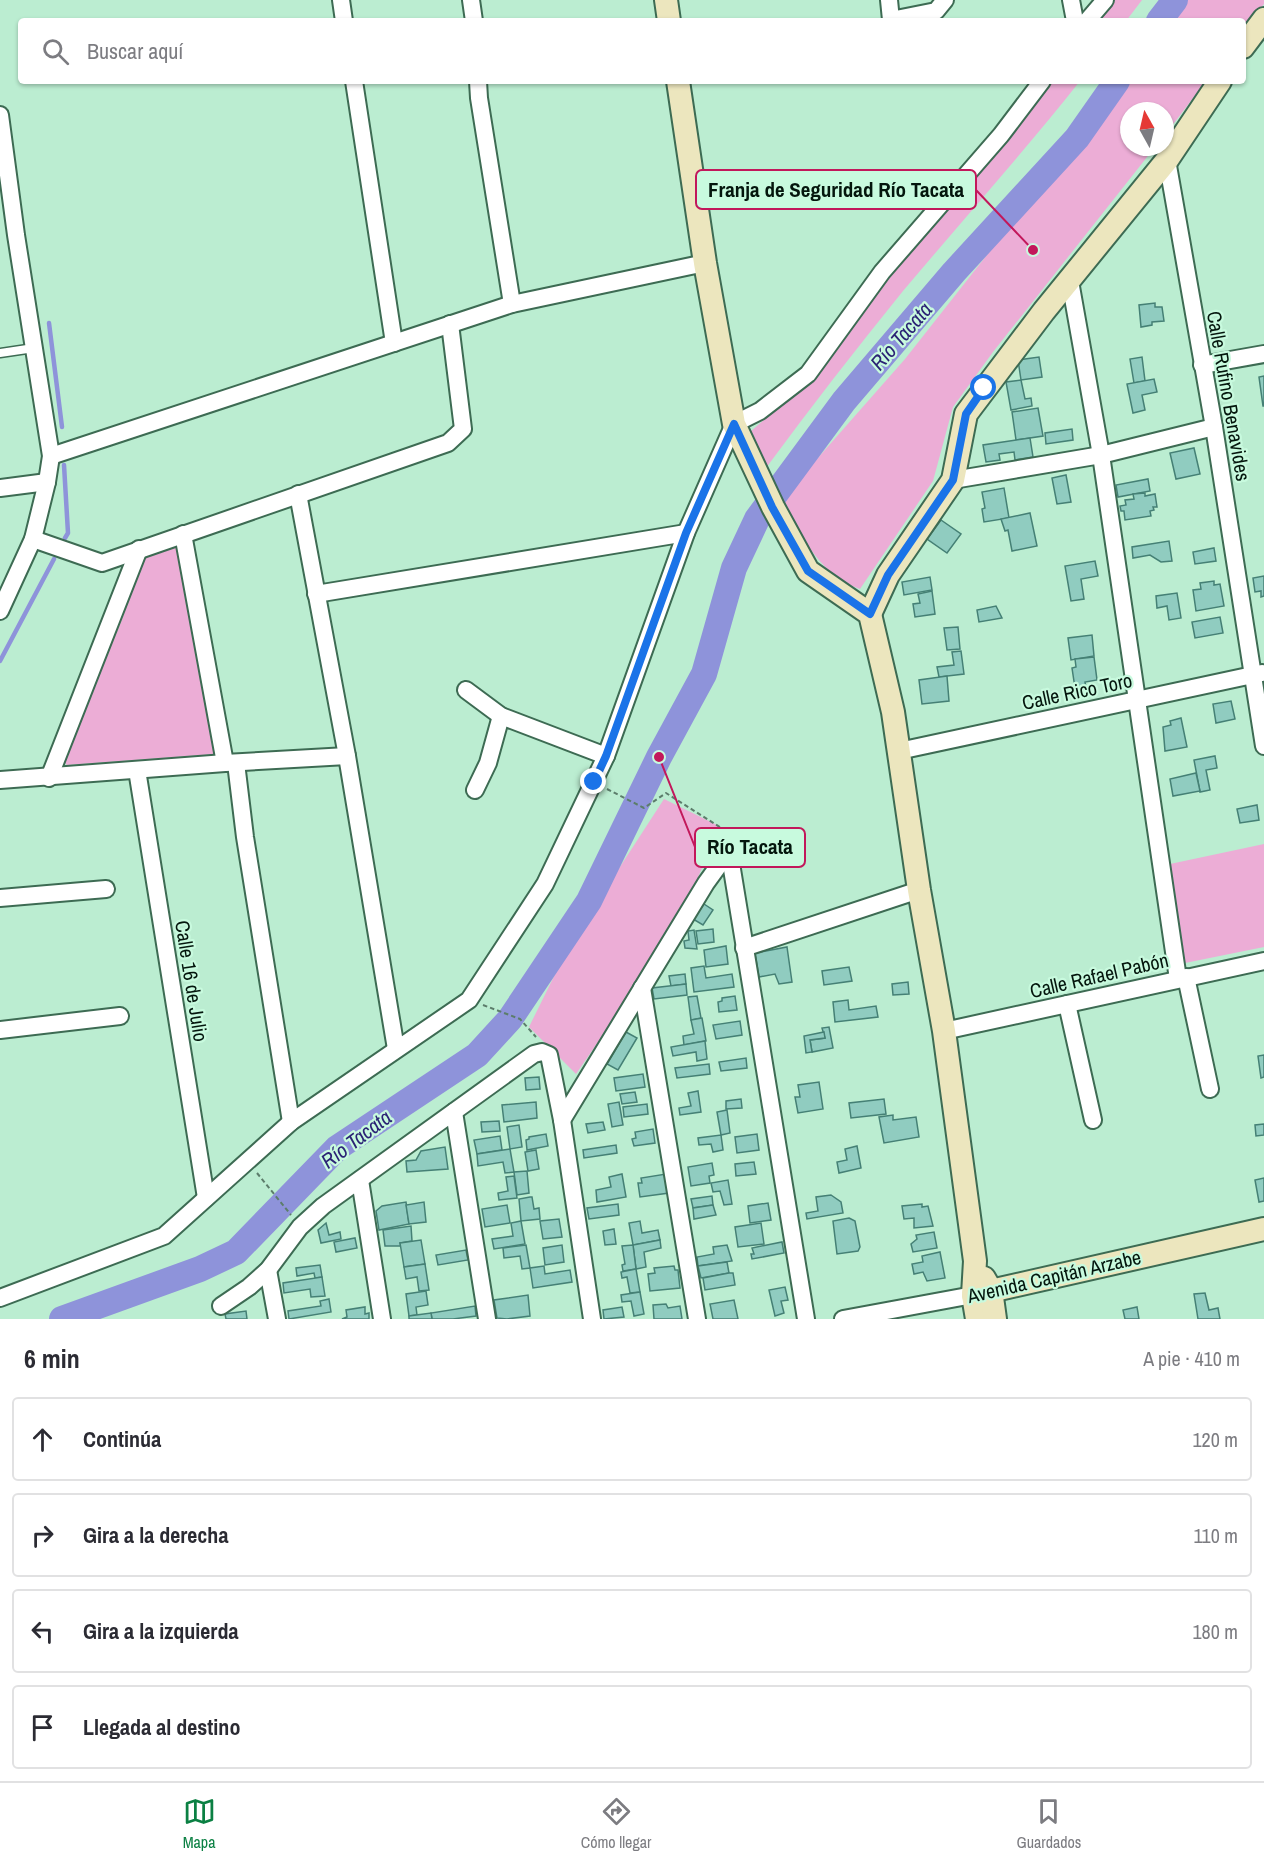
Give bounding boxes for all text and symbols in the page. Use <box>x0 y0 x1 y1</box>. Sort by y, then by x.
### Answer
search box <box>18 18 1246 84</box>
icon: search <box>39 35 72 68</box>
text: Buscar aquí <box>87 36 183 66</box>
north arrow <box>1120 102 1174 156</box>
callout: Franja de Seguridad Río Tacata <box>696 170 976 209</box>
text: Franja de Seguridad Río Tacata <box>708 175 965 204</box>
water label: Río Tacata <box>863 296 939 376</box>
street label: Calle Rufino Benavides <box>1201 309 1257 483</box>
route start <box>970 374 996 400</box>
street label: Calle Rico Toro <box>1020 666 1134 716</box>
route end <box>580 768 606 794</box>
callout: Río Tacata <box>695 828 805 867</box>
text: Río Tacata <box>707 832 793 861</box>
street label: Calle 16 de Julio <box>169 919 215 1043</box>
street label: Calle Rafael Pabón <box>1027 946 1171 1004</box>
water label: Río Tacata <box>315 1103 397 1175</box>
street label: Avenida Capitán Arzabe <box>963 1243 1144 1309</box>
text: 6 min <box>24 1341 80 1376</box>
text: A pie · 410 m <box>1143 1345 1240 1372</box>
icon: ahead <box>26 1423 59 1456</box>
text: Continúa <box>83 1424 161 1454</box>
text: 120 m <box>1192 1426 1238 1453</box>
icon: right <box>26 1519 59 1552</box>
text: Gira a la derecha <box>83 1520 228 1550</box>
text: 110 m <box>1194 1522 1238 1549</box>
icon: left <box>26 1615 59 1648</box>
text: Gira a la izquierda <box>83 1616 238 1646</box>
text: 180 m <box>1192 1618 1238 1645</box>
icon: arrive <box>26 1711 59 1744</box>
text: Llegada al destino <box>83 1712 240 1742</box>
tab: Mapa <box>183 1795 216 1853</box>
tab: Cómo llegar <box>581 1795 651 1853</box>
tab: Guardados <box>1017 1795 1081 1853</box>

